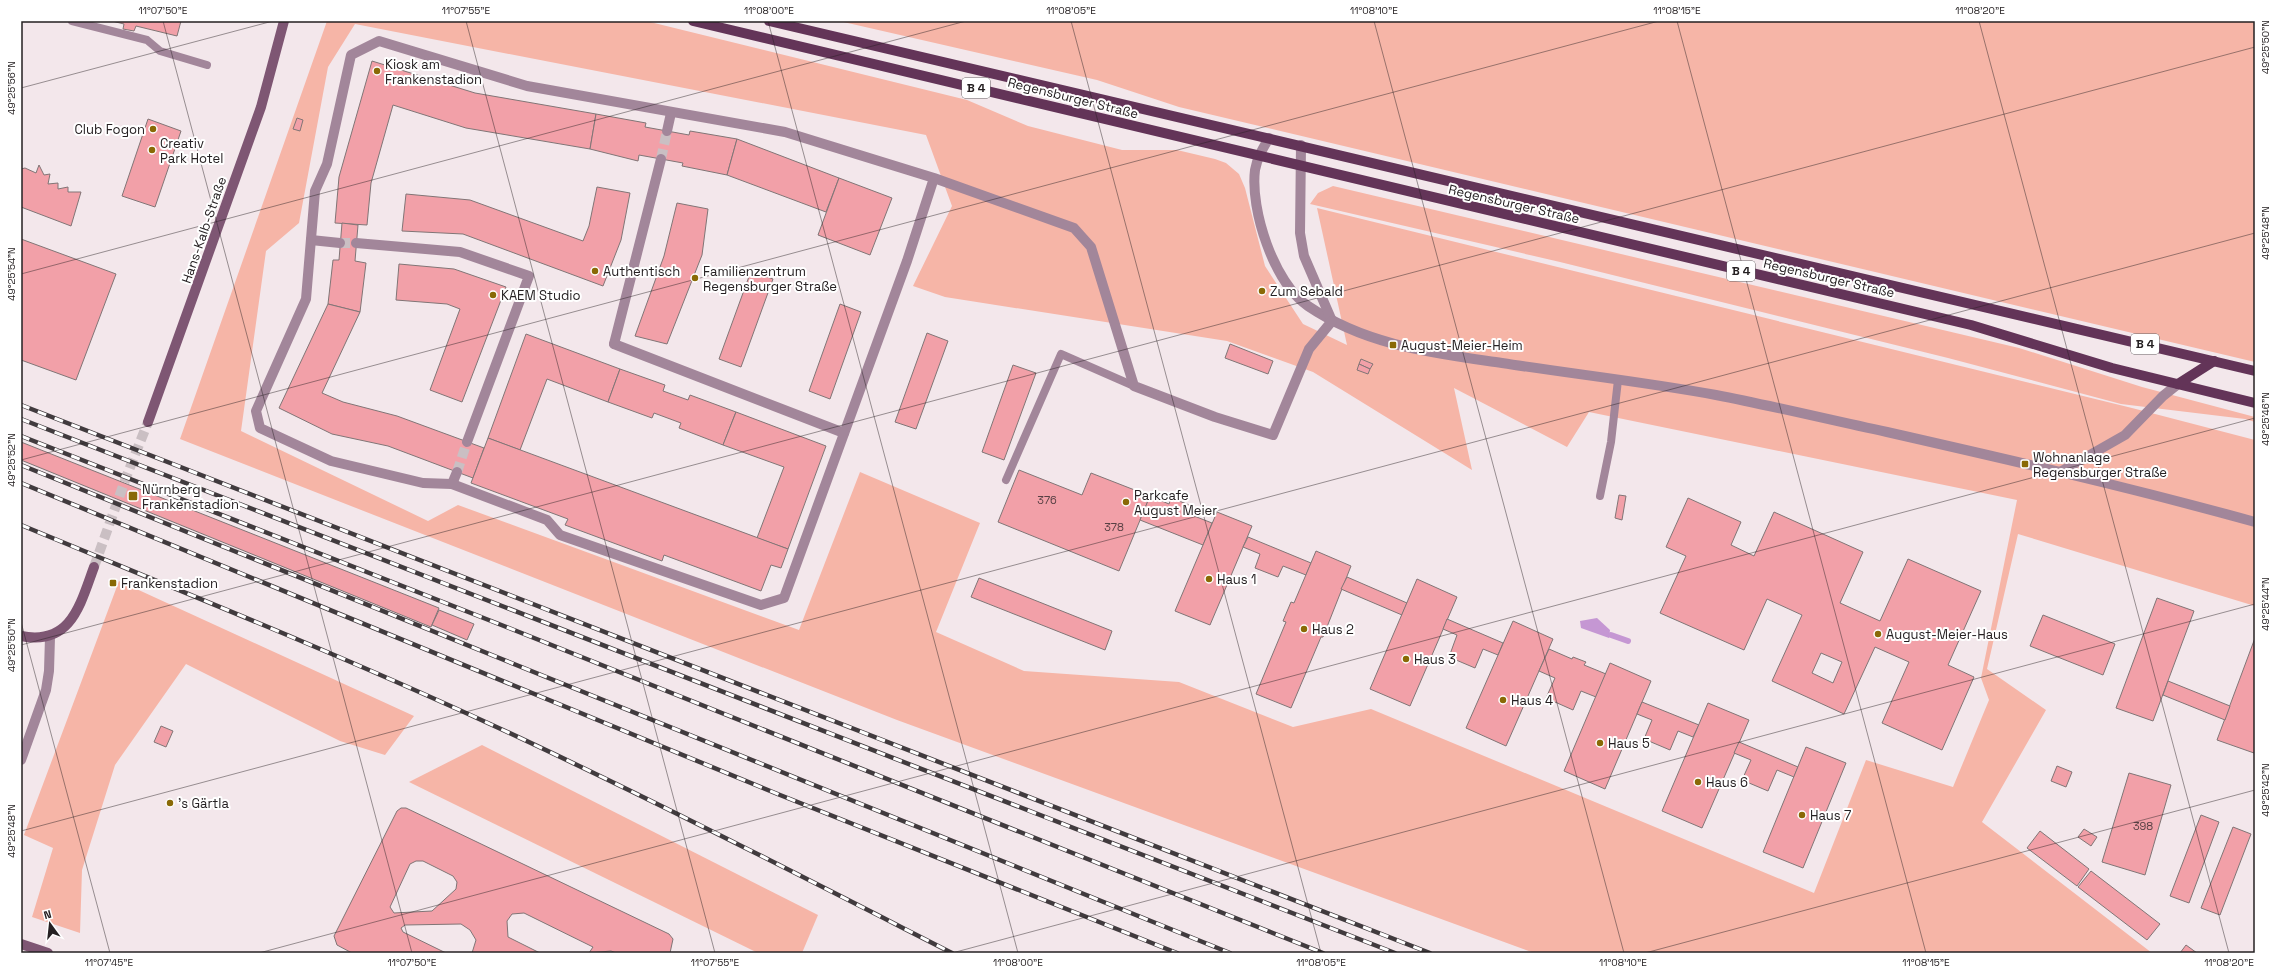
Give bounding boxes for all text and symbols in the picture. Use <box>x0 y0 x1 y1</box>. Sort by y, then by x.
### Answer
text: 11°07'50"E <box>139 4 188 17</box>
text: 11°07'55"E <box>442 4 491 17</box>
text: 11°08'00"E <box>744 4 794 17</box>
text: 11°08'05"E <box>1046 4 1096 17</box>
text: 11°08'10"E <box>1350 4 1398 17</box>
text: 11°08'15"E <box>1653 4 1701 17</box>
text: 11°08'20"E <box>1955 4 2005 17</box>
text: 49°25'50"N <box>2259 20 2272 74</box>
place label: Kiosk am Frankenstadion <box>385 56 482 88</box>
text: 49°25'56"N <box>5 61 18 115</box>
marker: Kiosk am Frankenstadion <box>372 66 382 76</box>
street label: Regensburger Straße <box>1006 74 1140 122</box>
road number: B 4 <box>962 78 990 98</box>
place label: Club Fogon <box>74 121 145 138</box>
marker: Club Fogon <box>148 124 158 134</box>
place label: Creativ Park Hotel <box>160 135 223 167</box>
marker: Creativ Park Hotel <box>147 145 157 155</box>
street label: Hans-Kalb-Straße <box>178 174 230 286</box>
street label: Regensburger Straße <box>1447 181 1581 227</box>
text: 49°25'48"N <box>2259 206 2272 260</box>
text: 49°25'54"N <box>5 247 18 301</box>
street label: Regensburger Straße <box>1762 255 1896 301</box>
road number: B 4 <box>1727 261 1755 281</box>
place label: Authentisch <box>603 263 680 280</box>
place label: Familienzentrum Regensburger Straße <box>703 263 837 295</box>
marker: Authentisch <box>590 266 600 276</box>
marker: Familienzentrum Regensburger Straße <box>690 273 700 283</box>
place label: Zum Sebald <box>1270 283 1343 300</box>
marker: Zum Sebald <box>1257 286 1267 296</box>
place label: KAEM Studio <box>501 287 581 304</box>
marker: KAEM Studio <box>488 290 498 300</box>
road number: B 4 <box>2131 334 2159 354</box>
place label: August-Meier-Heim <box>1401 337 1523 354</box>
marker: August-Meier-Heim <box>1388 340 1398 350</box>
text: 49°25'46"N <box>2259 392 2272 446</box>
text: 49°25'52"N <box>5 433 18 487</box>
place label: Wohnanlage Regensburger Straße <box>2033 449 2167 481</box>
marker: Wohnanlage Regensburger Straße <box>2020 459 2030 469</box>
place label: Nürnberg Frankenstadion <box>142 481 239 513</box>
place label: Parkcafe August Meier <box>1134 487 1217 519</box>
marker: Nürnberg Frankenstadion <box>127 490 139 502</box>
house number: 376 <box>1037 493 1057 507</box>
marker: Parkcafe August Meier <box>1121 497 1131 507</box>
house number: 378 <box>1104 520 1124 534</box>
place label: Haus 1 <box>1217 571 1256 588</box>
marker: Haus 1 <box>1204 574 1214 584</box>
place label: Frankenstadion <box>121 575 218 592</box>
text: 49°25'44"N <box>2259 577 2272 631</box>
marker: Frankenstadion <box>108 578 118 588</box>
text: 49°25'50"N <box>5 618 18 672</box>
place label: Haus 2 <box>1312 621 1354 638</box>
marker: Haus 2 <box>1299 624 1309 634</box>
place label: August-Meier-Haus <box>1886 626 2008 643</box>
marker: August-Meier-Haus <box>1873 629 1883 639</box>
place label: Haus 3 <box>1414 651 1456 668</box>
marker: Haus 3 <box>1401 654 1411 664</box>
place label: Haus 4 <box>1511 692 1553 709</box>
marker: Haus 4 <box>1498 695 1508 705</box>
place label: Haus 5 <box>1608 735 1650 752</box>
marker: Haus 5 <box>1595 738 1605 748</box>
text: 49°25'42"N <box>2259 763 2272 817</box>
place label: Haus 6 <box>1706 774 1748 791</box>
marker: Haus 6 <box>1693 777 1703 787</box>
place label: 's Gärtla <box>178 795 230 812</box>
marker: 's Gärtla <box>165 798 175 808</box>
text: 49°25'48"N <box>5 804 18 858</box>
place label: Haus 7 <box>1810 807 1851 824</box>
marker: Haus 7 <box>1797 810 1807 820</box>
house number: 398 <box>2133 819 2153 833</box>
north arrow <box>30 904 70 944</box>
text: N <box>42 907 53 922</box>
text: 11°07'45"E <box>85 956 133 969</box>
text: 11°07'50"E <box>388 956 437 969</box>
text: 11°07'55"E <box>691 956 740 969</box>
text: 11°08'00"E <box>993 956 1043 969</box>
text: 11°08'05"E <box>1296 956 1346 969</box>
text: 11°08'10"E <box>1599 956 1647 969</box>
text: 11°08'15"E <box>1902 956 1950 969</box>
text: 11°08'20"E <box>2204 956 2254 969</box>

